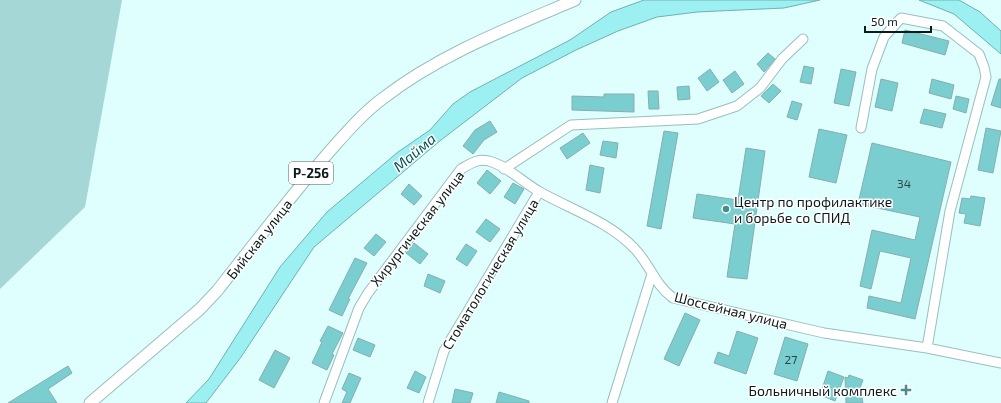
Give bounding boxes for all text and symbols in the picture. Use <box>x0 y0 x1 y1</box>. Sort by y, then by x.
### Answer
scale bar <box>865 8 931 34</box>
text: 50 m <box>871 14 898 28</box>
water label: Майма <box>389 129 439 175</box>
road number: Р-256 <box>289 162 333 184</box>
street label: Хирургическая улица <box>367 167 467 289</box>
house number: 34 <box>897 176 911 190</box>
place label: Центр по профилактике и борьбе со СПИД <box>734 193 892 226</box>
street label: Стоматологическая улица <box>438 195 542 353</box>
street label: Бийская улица <box>223 196 295 282</box>
marker: Центр по профилактике и борьбе со СПИД <box>721 204 731 214</box>
street label: Шоссейная улица <box>673 288 789 332</box>
house number: 27 <box>785 352 797 366</box>
place label: Больничный комплекс <box>749 382 897 399</box>
marker: Больничный комплекс <box>900 384 912 396</box>

